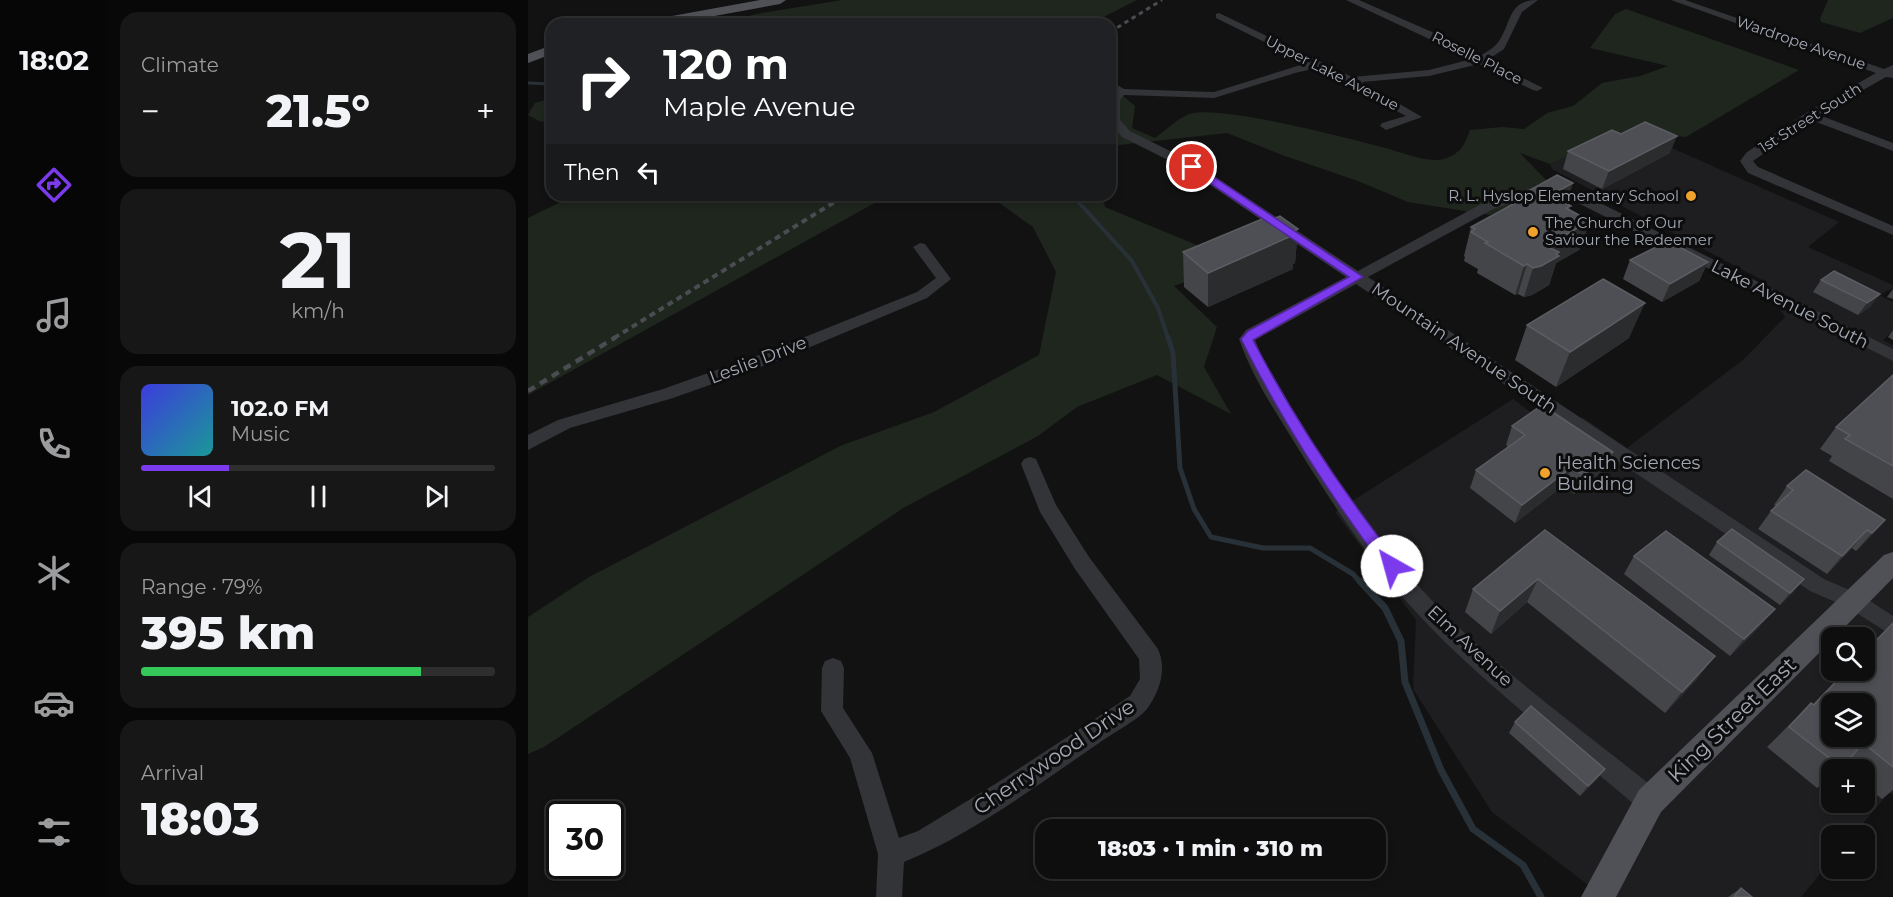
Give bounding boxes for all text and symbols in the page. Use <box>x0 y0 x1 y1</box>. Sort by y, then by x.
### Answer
street label: Wardrope Avenue <box>1734 11 1868 74</box>
street label: Roselle Place <box>1429 27 1526 88</box>
street label: Upper Lake Avenue <box>1262 31 1402 114</box>
text: 120 m <box>663 38 789 90</box>
icon: right <box>564 42 642 120</box>
text: 18:02 <box>19 44 89 77</box>
text: Climate <box>141 53 219 77</box>
street label: 1st Street South <box>1755 79 1864 157</box>
text: 21.5° <box>266 83 370 138</box>
text: Maple Avenue <box>663 90 856 123</box>
text: − <box>141 91 160 131</box>
text: + <box>476 91 495 131</box>
pin <box>1166 141 1217 192</box>
icon: arrive <box>1175 150 1208 183</box>
icon: left <box>632 156 665 189</box>
text: Then <box>564 159 620 186</box>
icon: directions <box>33 164 75 206</box>
place label: R. L. Hyslop Elementary School <box>1448 186 1679 205</box>
marker: R. L. Hyslop Elementary School <box>1684 189 1698 203</box>
text: 21 <box>280 212 356 308</box>
place label: The Church of Our Saviour the Redeemer <box>1545 213 1713 249</box>
marker: The Church of Our Saviour the Redeemer <box>1526 225 1540 239</box>
street label: Lake Avenue South <box>1708 255 1872 353</box>
street label: Mountain Avenue South <box>1367 278 1561 418</box>
icon: music <box>33 294 75 336</box>
text: km/h <box>291 299 345 323</box>
street label: Leslie Drive <box>706 331 810 389</box>
text: 102.0 FM <box>231 395 329 422</box>
text: Music <box>231 422 290 446</box>
icon: phone <box>33 423 75 465</box>
place label: Health Sciences Building <box>1557 452 1701 495</box>
marker: Health Sciences Building <box>1538 466 1552 480</box>
icon: previous <box>184 480 217 513</box>
icon: pause <box>302 480 335 513</box>
icon: next <box>420 480 453 513</box>
position arrow <box>1360 534 1424 598</box>
icon: climate <box>33 552 75 594</box>
text: Range · 79% <box>141 575 263 599</box>
street label: Elm Avenue <box>1423 601 1517 691</box>
text: 395 km <box>141 605 315 660</box>
map controls <box>1821 627 1875 879</box>
button: search <box>1821 627 1875 681</box>
street label: King Street East <box>1662 652 1801 787</box>
icon: car <box>33 682 75 724</box>
street label: Cherrywood Drive <box>968 693 1139 820</box>
button: layers <box>1821 693 1875 747</box>
button: + <box>1821 759 1875 813</box>
text: Arrival <box>141 761 204 785</box>
text: 18:03 <box>141 791 260 846</box>
speed limit sign: 30 <box>546 801 624 879</box>
icon: filters <box>33 811 75 853</box>
button: − <box>1821 825 1875 879</box>
text: 18:03 · 1 min · 310 m <box>1098 835 1323 862</box>

